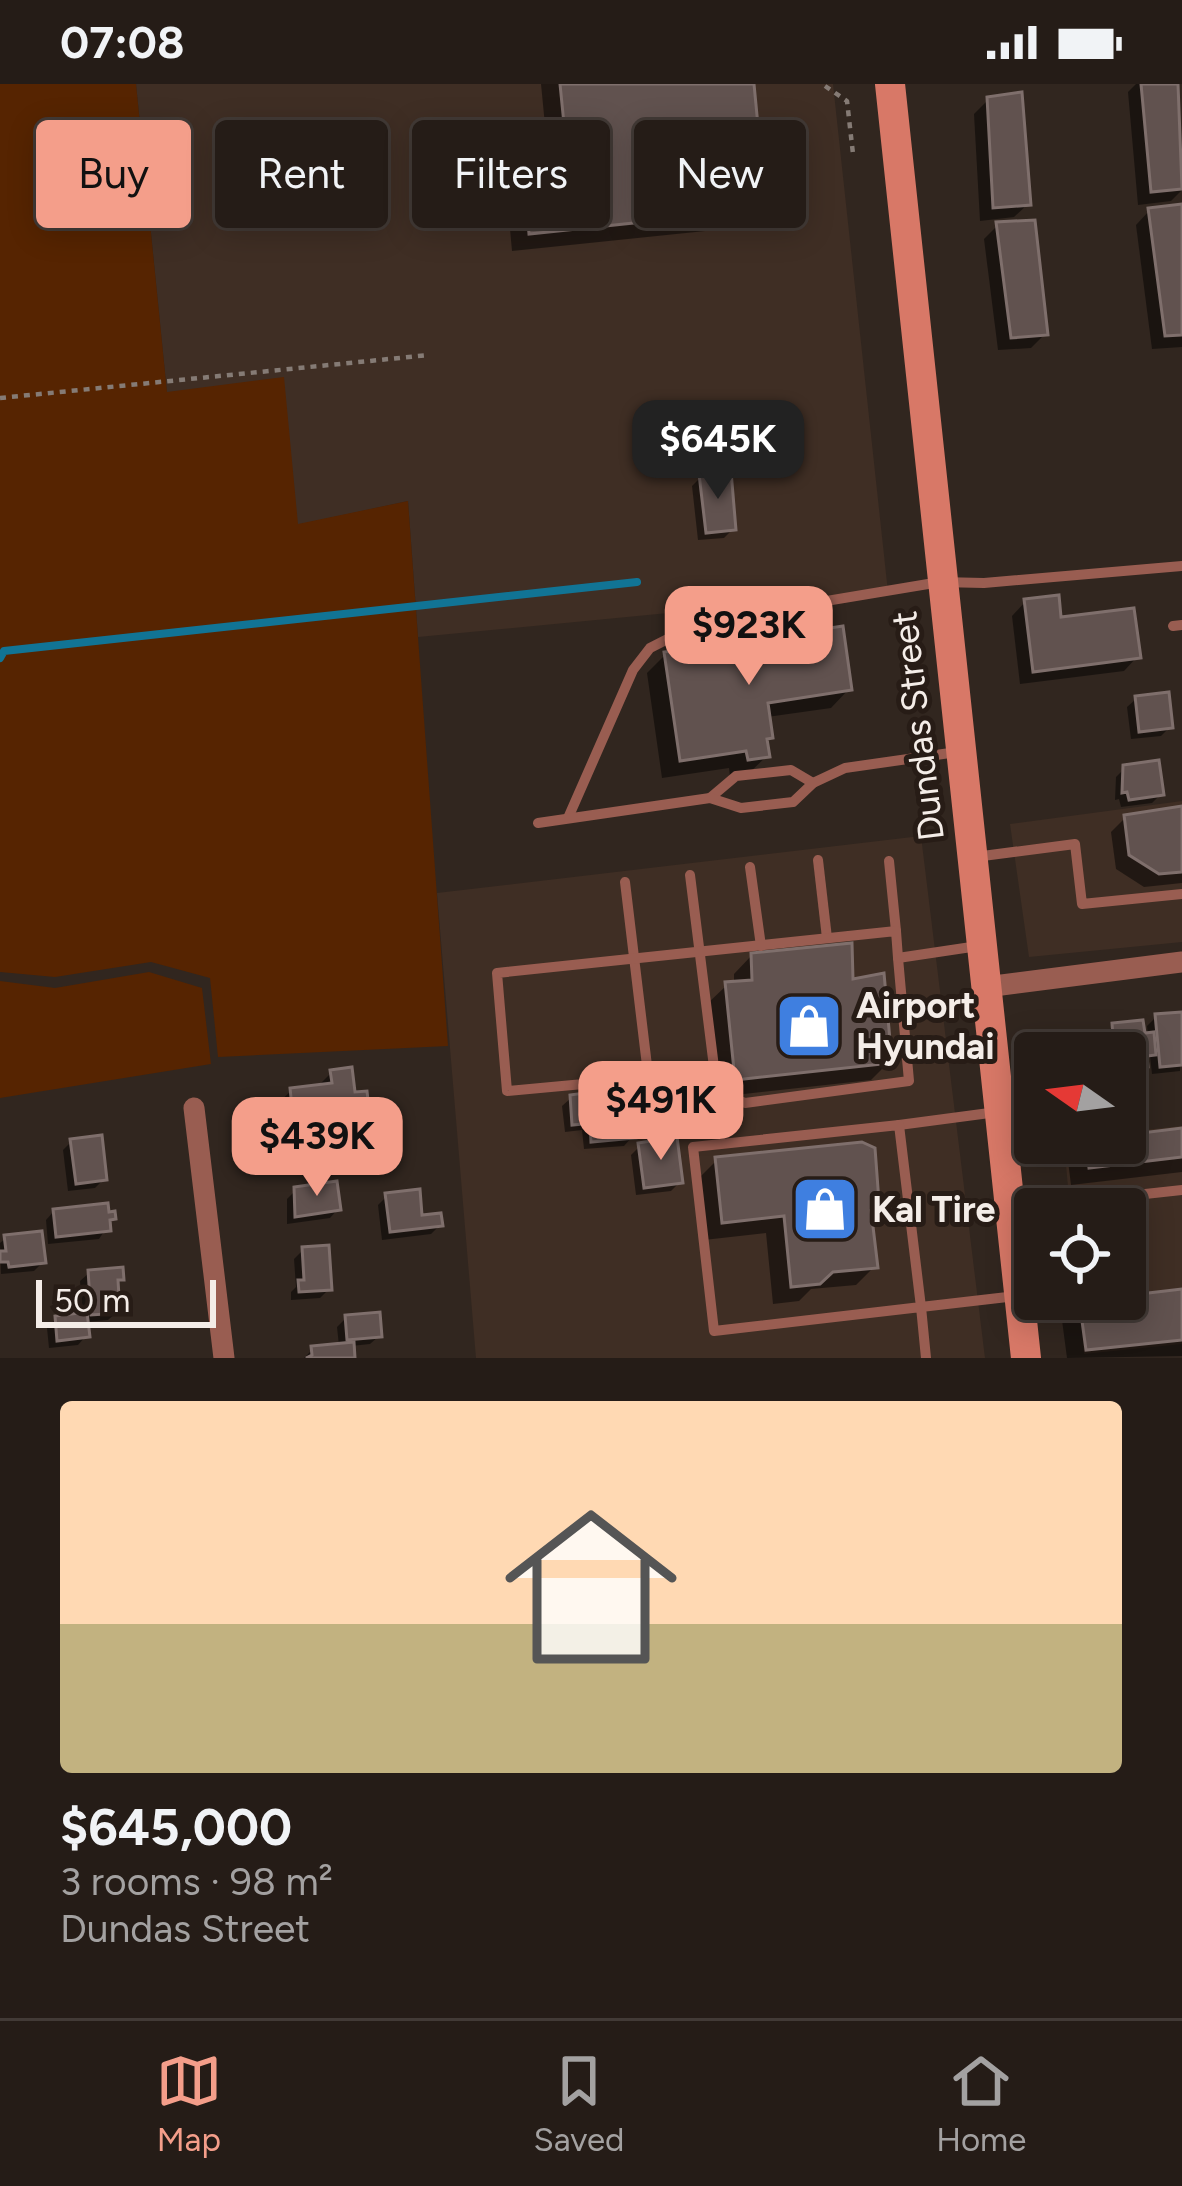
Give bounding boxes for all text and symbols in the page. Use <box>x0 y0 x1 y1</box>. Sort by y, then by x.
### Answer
text: 07:08 <box>60 15 184 69</box>
chip: Buy <box>36 120 191 228</box>
chip: Rent <box>215 120 388 228</box>
chip: Filters <box>412 120 610 228</box>
chip: New <box>634 120 806 228</box>
pin: $645K <box>634 400 802 502</box>
text: $645K <box>659 415 777 462</box>
pin: $923K <box>665 586 833 688</box>
text: $923K <box>692 601 806 648</box>
street label: Dundas Street <box>882 609 953 843</box>
place label: Airport Hyundai <box>856 984 995 1068</box>
shop icon: Airport Hyundai <box>774 991 844 1061</box>
north arrow <box>1014 1032 1146 1164</box>
map controls <box>1014 1032 1146 1320</box>
pin: $491K <box>577 1061 745 1163</box>
text: $491K <box>605 1076 717 1123</box>
pin: $439K <box>233 1097 401 1199</box>
text: $439K <box>259 1112 375 1159</box>
shop icon: Kal Tire <box>790 1174 860 1244</box>
place label: Kal Tire <box>872 1188 996 1231</box>
button: locate <box>1014 1188 1146 1320</box>
scale bar <box>36 1274 216 1327</box>
text: 50 m <box>54 1281 130 1320</box>
icon: home <box>483 1479 699 1695</box>
text: $645,000 <box>60 1797 292 1858</box>
text: 3 rooms · 98 m² <box>60 1858 333 1905</box>
text: Dundas Street <box>60 1905 310 1952</box>
tab: Map <box>156 2048 222 2159</box>
tab: Saved <box>533 2048 624 2159</box>
tab: Home <box>936 2048 1026 2159</box>

